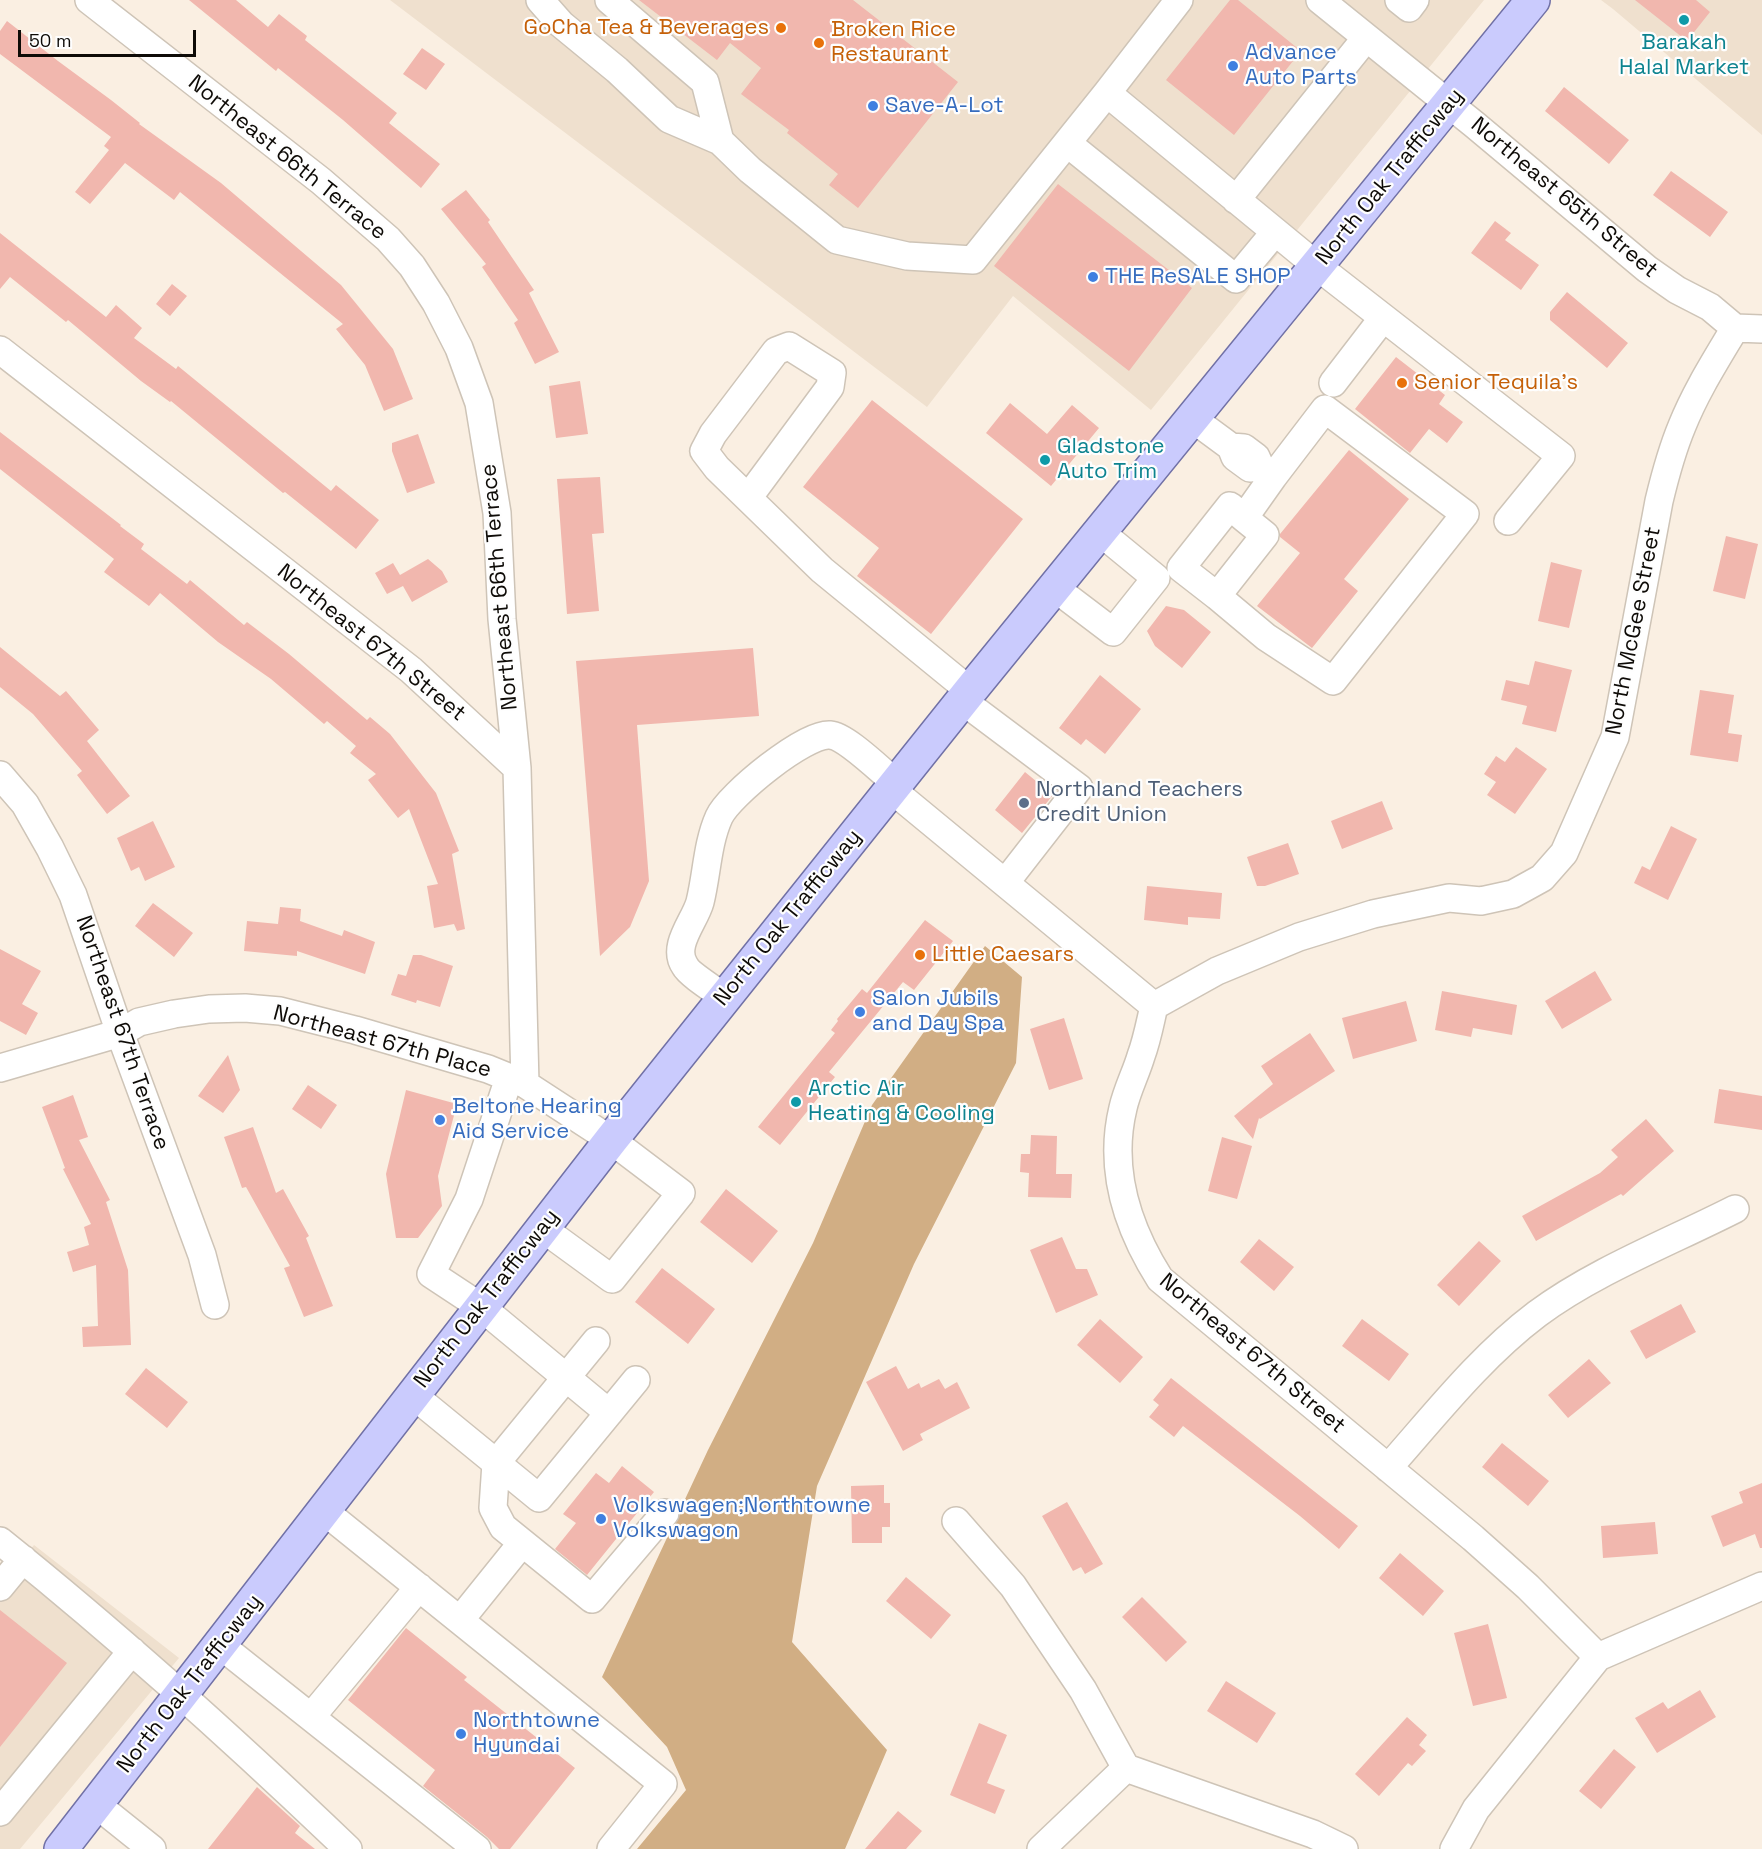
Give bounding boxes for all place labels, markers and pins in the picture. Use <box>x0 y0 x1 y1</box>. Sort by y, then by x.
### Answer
marker: Barakah Halal Market <box>1677 13 1691 27</box>
place label: GoCha Tea & Beverages <box>523 15 769 41</box>
place label: Broken Rice Restaurant <box>831 17 956 68</box>
marker: GoCha Tea & Beverages <box>774 21 788 35</box>
place label: Barakah Halal Market <box>1619 30 1749 82</box>
marker: Broken Rice Restaurant <box>812 36 826 50</box>
place label: Advance Auto Parts <box>1245 40 1357 92</box>
marker: Advance Auto Parts <box>1226 59 1240 73</box>
place label: Save-A-Lot <box>885 93 1004 119</box>
marker: Save-A-Lot <box>866 99 880 113</box>
place label: THE ReSALE SHOP <box>1105 264 1291 290</box>
marker: THE ReSALE SHOP <box>1086 270 1100 284</box>
place label: Senior Tequila's <box>1414 370 1578 396</box>
marker: Senior Tequila's <box>1395 376 1409 390</box>
place label: Gladstone Auto Trim <box>1057 434 1165 486</box>
marker: Gladstone Auto Trim <box>1038 453 1052 467</box>
place label: Northland Teachers Credit Union <box>1036 777 1243 828</box>
marker: Northland Teachers Credit Union <box>1017 796 1031 810</box>
place label: Little Caesars <box>932 942 1074 968</box>
marker: Little Caesars <box>913 948 927 962</box>
place label: Salon Jubils and Day Spa <box>872 986 1004 1038</box>
marker: Salon Jubils and Day Spa <box>853 1005 867 1019</box>
place label: Arctic Air Heating & Cooling <box>808 1076 995 1128</box>
place label: Beltone Hearing Aid Service <box>452 1094 622 1146</box>
marker: Arctic Air Heating & Cooling <box>789 1095 803 1109</box>
marker: Beltone Hearing Aid Service <box>433 1113 447 1127</box>
place label: Volkswagen;Northtowne Volkswagon <box>613 1493 871 1544</box>
marker: Volkswagen;Northtowne Volkswagon <box>594 1512 608 1526</box>
place label: Northtowne Hyundai <box>473 1708 600 1760</box>
marker: Northtowne Hyundai <box>454 1727 468 1741</box>

